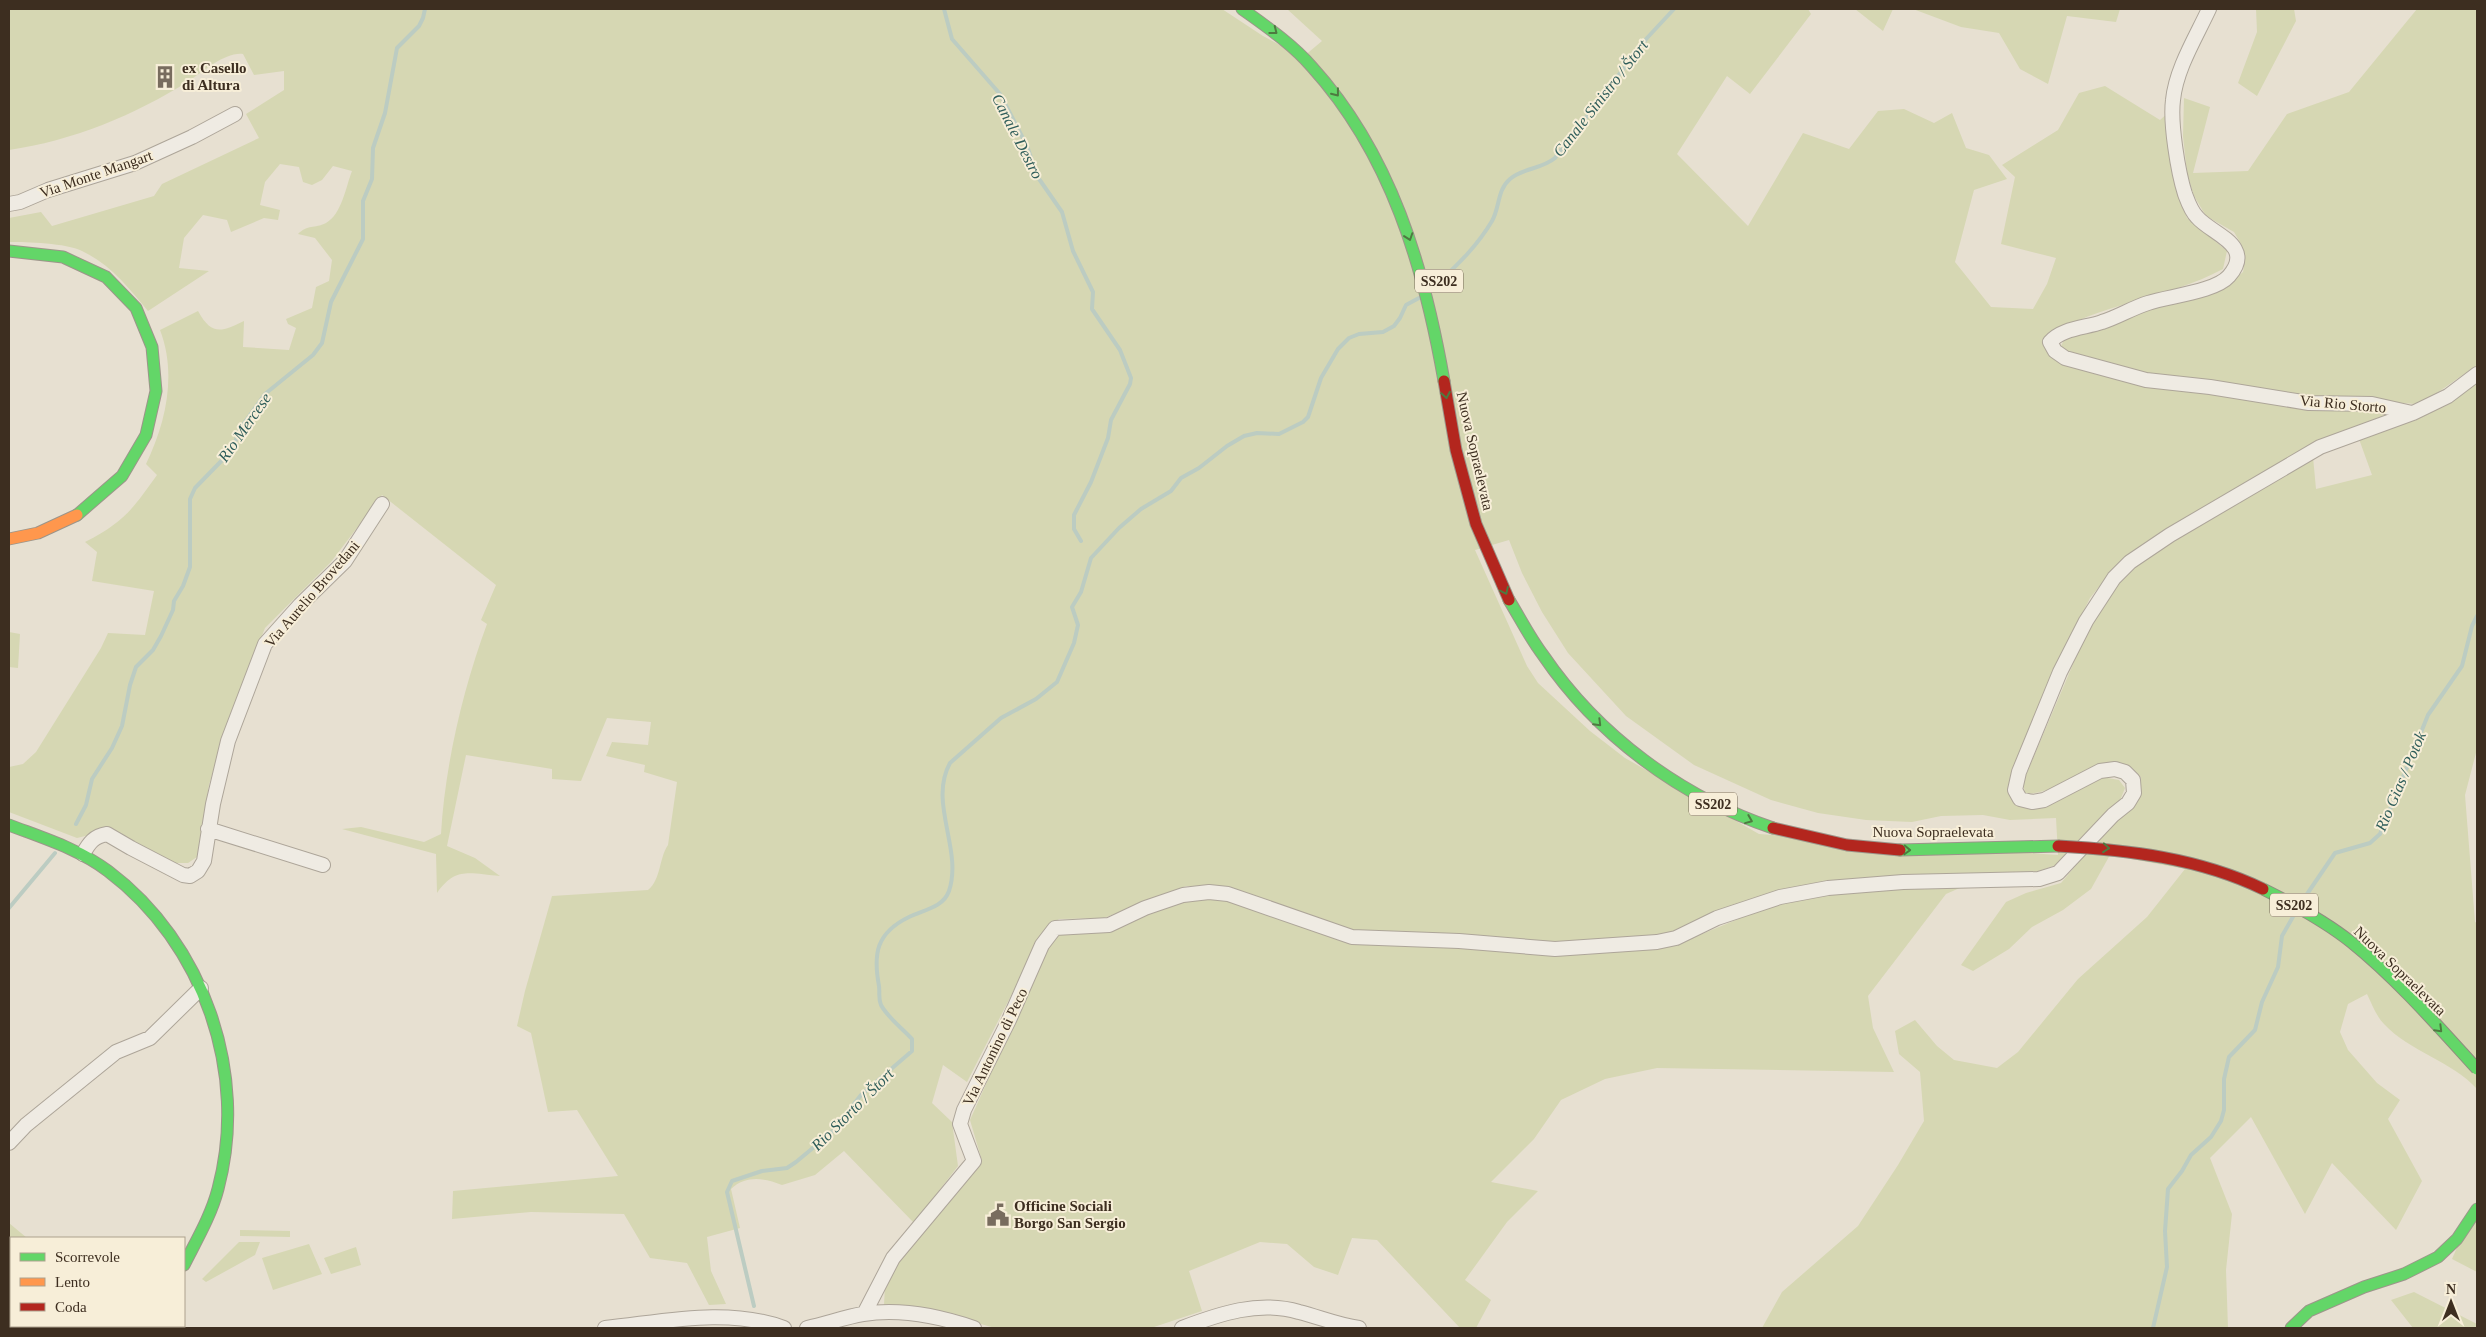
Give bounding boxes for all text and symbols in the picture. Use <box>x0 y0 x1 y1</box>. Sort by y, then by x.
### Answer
one-way arrow <box>1268 25 1278 34</box>
water label: Canale Sinistro / Štort <box>1549 36 1651 160</box>
place label: ex Casello di Altura <box>182 60 247 93</box>
building icon: ex Casello di Altura <box>152 64 178 90</box>
one-way arrow <box>1330 88 1339 97</box>
water label: Canale Destro <box>989 91 1046 182</box>
street label: Via Monte Mangart <box>37 147 155 201</box>
one-way arrow <box>1403 233 1413 241</box>
road number: SS202 <box>1415 270 1463 292</box>
water label: Rio Mercese <box>214 390 274 466</box>
street label: Nuova Sopraelevata <box>1454 390 1497 512</box>
one-way arrow <box>1441 391 1451 400</box>
street label: Via Rio Storto <box>2299 392 2387 416</box>
street label: Via Aurelio Brovedani <box>261 538 363 650</box>
one-way arrow <box>1498 586 1508 595</box>
one-way arrow <box>1593 717 1602 726</box>
water label: Rio Gias / Potok <box>2371 728 2429 834</box>
road number: SS202 <box>1689 792 1737 816</box>
one-way arrow <box>1744 814 1752 824</box>
street label: Nuova Sopraelevata <box>1872 824 1994 840</box>
one-way arrow <box>2102 842 2110 853</box>
one-way arrow <box>1904 845 1912 855</box>
road number: SS202 <box>2270 894 2318 916</box>
street label: Nuova Sopraelevata <box>2351 923 2449 1019</box>
street label: Via Antonino di Peco <box>960 986 1030 1108</box>
one-way arrow <box>2433 1023 2442 1032</box>
water label: Rio Storto / Štort <box>806 1064 897 1155</box>
place label: Officine Sociali Borgo San Sergio <box>1014 1198 1126 1231</box>
public building icon: Officine Sociali Borgo San Sergio <box>985 1202 1011 1228</box>
legend <box>10 1237 185 1327</box>
text: Scorrevole <box>55 1249 120 1265</box>
text: Lento <box>55 1274 90 1290</box>
north arrow <box>2426 1277 2476 1327</box>
text: N <box>2446 1282 2456 1297</box>
text: Coda <box>55 1299 87 1315</box>

